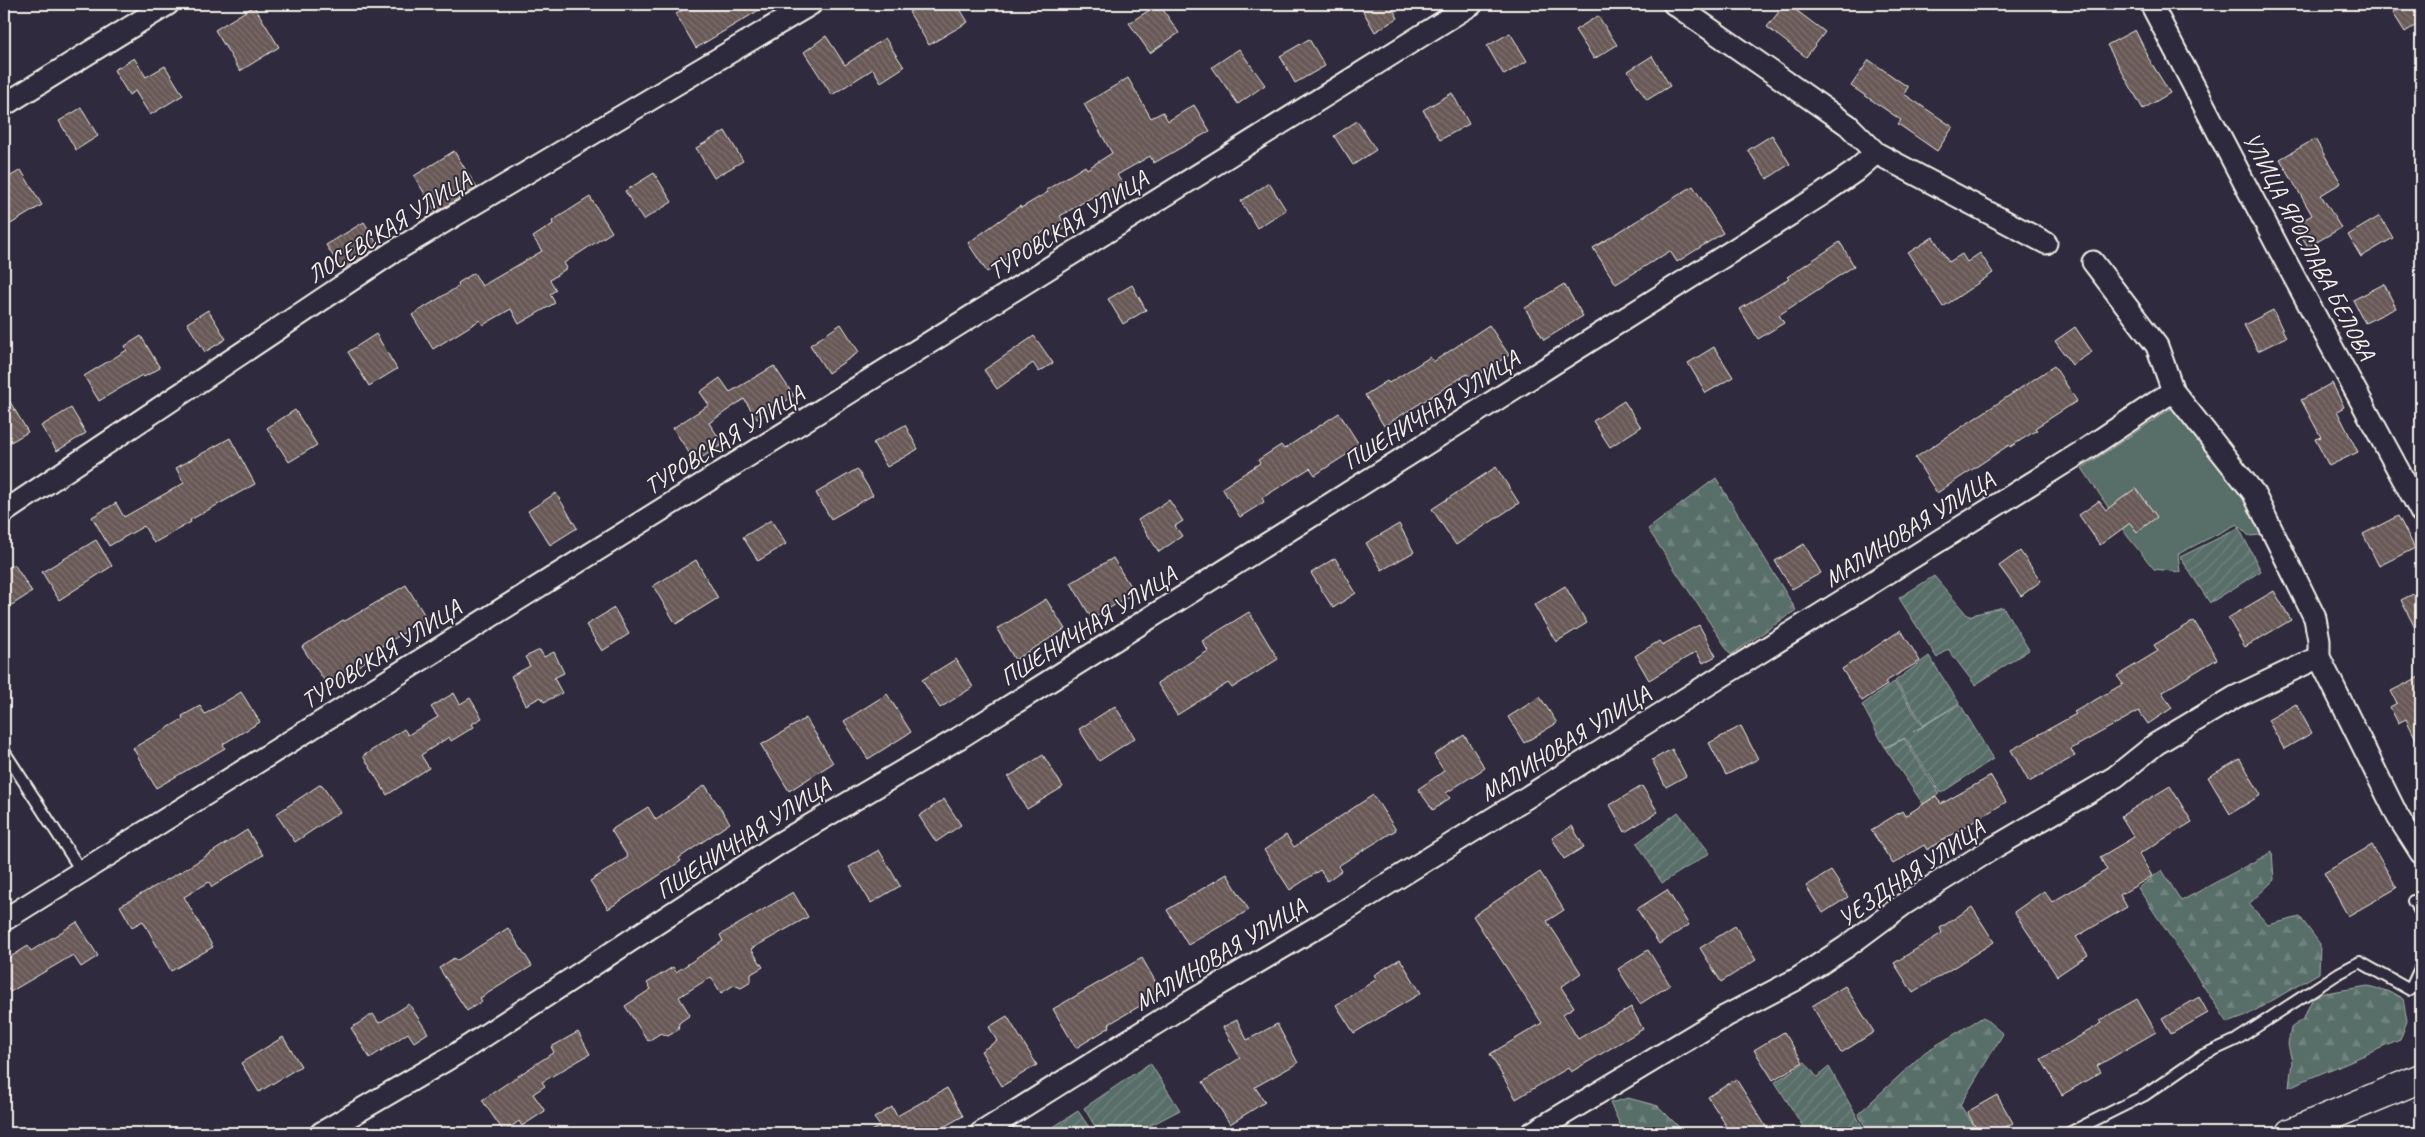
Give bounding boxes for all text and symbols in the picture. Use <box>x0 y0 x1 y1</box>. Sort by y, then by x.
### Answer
street label: УЛИЦА ЯРОСЛАВА БЕЛОВА <box>2236 127 2382 366</box>
street label: ТУРОВСКАЯ УЛИЦА <box>983 163 1154 286</box>
street label: ЛОСЕВСКАЯ УЛИЦА <box>302 164 477 289</box>
street label: ПШЕНИЧНАЯ УЛИЦА <box>1337 343 1525 476</box>
street label: ТУРОВСКАЯ УЛИЦА <box>639 378 810 501</box>
street label: МАЛИНОВАЯ УЛИЦА <box>1818 464 2000 593</box>
street label: ПШЕНИЧНАЯ УЛИЦА <box>994 559 1182 692</box>
street label: ТУРОВСКАЯ УЛИЦА <box>296 592 467 715</box>
street label: МАЛИНОВАЯ УЛИЦА <box>1474 678 1656 807</box>
street label: ПШЕНИЧНАЯ УЛИЦА <box>650 770 837 906</box>
street label: УЕЗДНАЯ УЛИЦА <box>1832 813 1991 933</box>
street label: МАЛИНОВАЯ УЛИЦА <box>1129 890 1312 1017</box>

